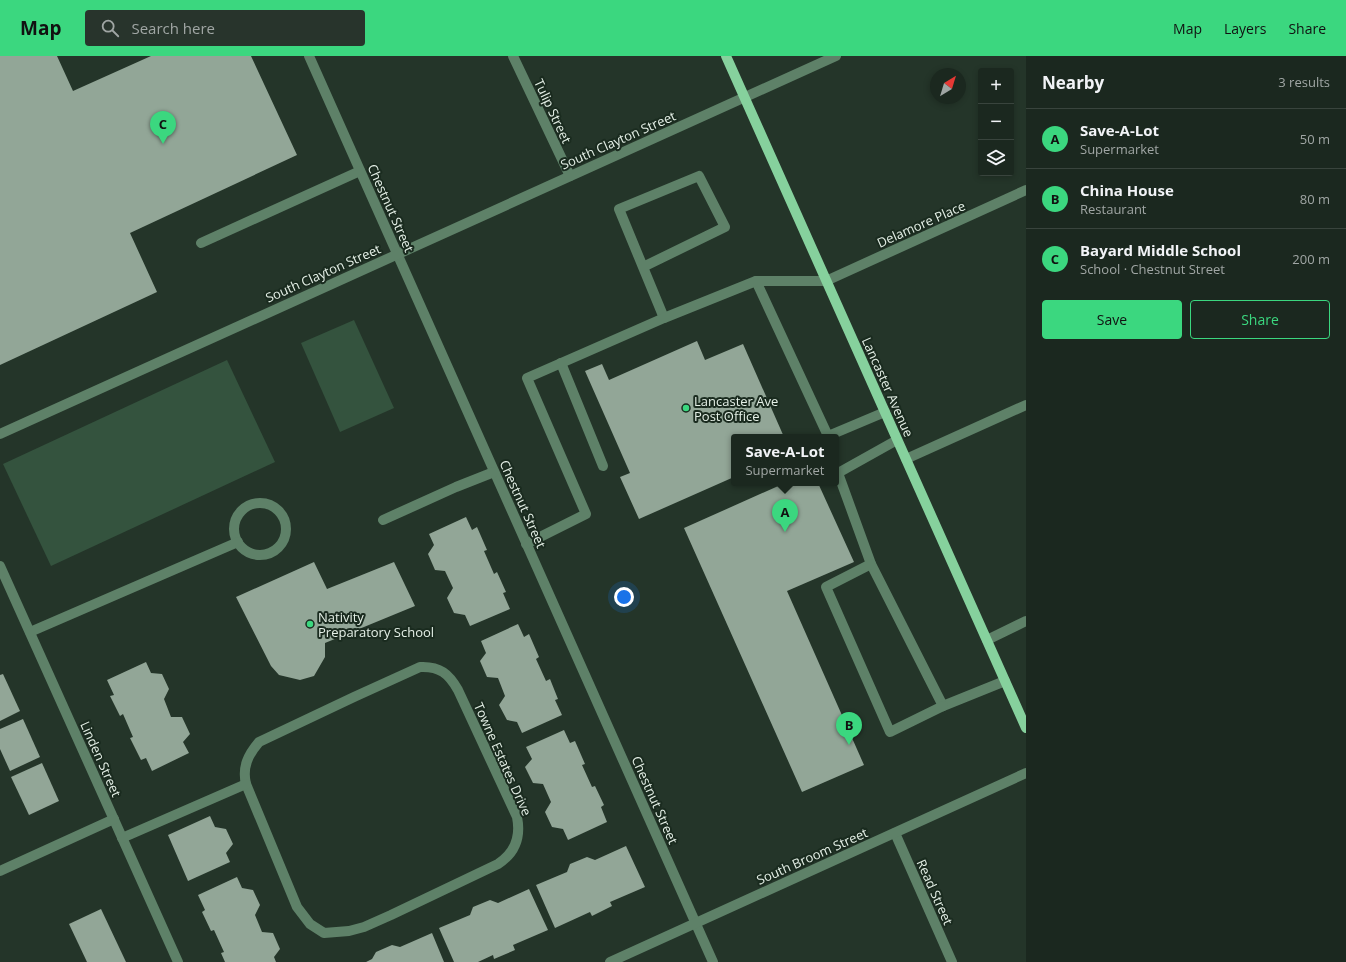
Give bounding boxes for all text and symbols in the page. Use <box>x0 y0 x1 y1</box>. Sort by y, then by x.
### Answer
search box <box>85 10 365 46</box>
text: Map <box>20 15 61 41</box>
icon: search <box>99 17 121 39</box>
text: Search here <box>131 18 215 38</box>
text: Map <box>1173 19 1202 38</box>
text: Layers <box>1224 19 1266 38</box>
text: Share <box>1288 19 1326 38</box>
north arrow <box>930 68 966 104</box>
map controls <box>978 68 1014 176</box>
button: + <box>978 68 1014 104</box>
text: Nearby <box>1042 71 1104 94</box>
text: 3 results <box>1278 73 1330 91</box>
street label: Tulip Street <box>530 76 576 147</box>
button: − <box>978 104 1014 140</box>
street label: South Clayton Street <box>558 106 679 173</box>
pin: C <box>150 111 176 144</box>
text: Save-A-Lot <box>1080 120 1159 140</box>
text: A <box>1051 130 1059 148</box>
text: 50 m <box>1300 130 1330 148</box>
button: layers <box>978 140 1014 176</box>
text: Supermarket <box>1080 140 1159 158</box>
street label: Chestnut Street <box>364 161 419 255</box>
text: China House <box>1080 180 1174 200</box>
text: B <box>1051 190 1059 208</box>
text: 80 m <box>1300 190 1330 208</box>
street label: Delamore Place <box>874 196 968 252</box>
text: Restaurant <box>1080 200 1147 218</box>
street label: South Clayton Street <box>263 239 384 306</box>
text: Bayard Middle School <box>1080 240 1241 260</box>
text: C <box>1051 250 1059 268</box>
text: 200 m <box>1292 250 1330 268</box>
text: School · Chestnut Street <box>1080 260 1225 278</box>
button: Save <box>1042 300 1182 339</box>
button: Share <box>1190 300 1330 339</box>
street label: Lancaster Avenue <box>858 334 918 440</box>
place label: Lancaster Ave Post Office <box>694 392 778 425</box>
marker: Lancaster Ave Post Office <box>681 403 691 413</box>
popup <box>731 434 839 486</box>
text: Save-A-Lot <box>745 441 824 461</box>
street label: Chestnut Street <box>496 457 551 551</box>
text: Supermarket <box>745 461 825 479</box>
pin: A <box>772 499 798 532</box>
your location <box>614 587 634 607</box>
place label: Nativity Preparatory School <box>318 608 434 641</box>
marker: Nativity Preparatory School <box>305 619 315 629</box>
street label: Towne Estates Drive <box>470 699 536 819</box>
pin: B <box>836 712 862 745</box>
street label: Linden Street <box>76 718 126 800</box>
street label: Chestnut Street <box>628 753 683 847</box>
street label: South Broom Street <box>754 823 871 889</box>
street label: Read Street <box>913 856 958 928</box>

